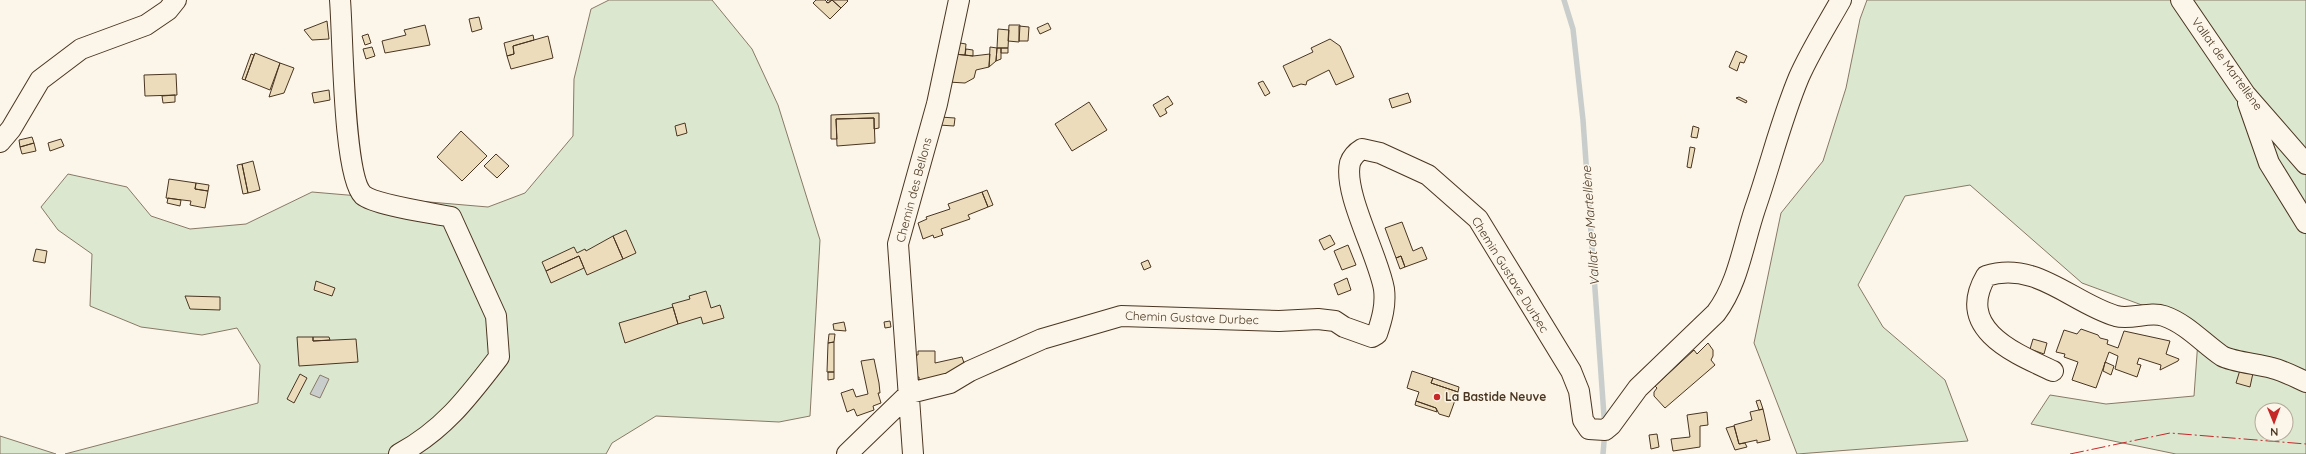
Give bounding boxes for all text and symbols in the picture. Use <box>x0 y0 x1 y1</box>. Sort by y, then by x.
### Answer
street label: Vallat de Martellène <box>2189 14 2266 113</box>
street label: Chemin des Bellons <box>892 135 935 244</box>
water label: Vallat de Martellène <box>1578 165 1602 287</box>
street label: Chemin Gustave Durbec <box>1469 214 1552 335</box>
street label: Chemin Gustave Durbec <box>1125 308 1259 327</box>
place label: La Bastide Neuve <box>1445 389 1546 404</box>
marker: La Bastide Neuve <box>1432 392 1442 402</box>
north arrow <box>2254 402 2294 442</box>
text: N <box>2270 425 2278 439</box>

